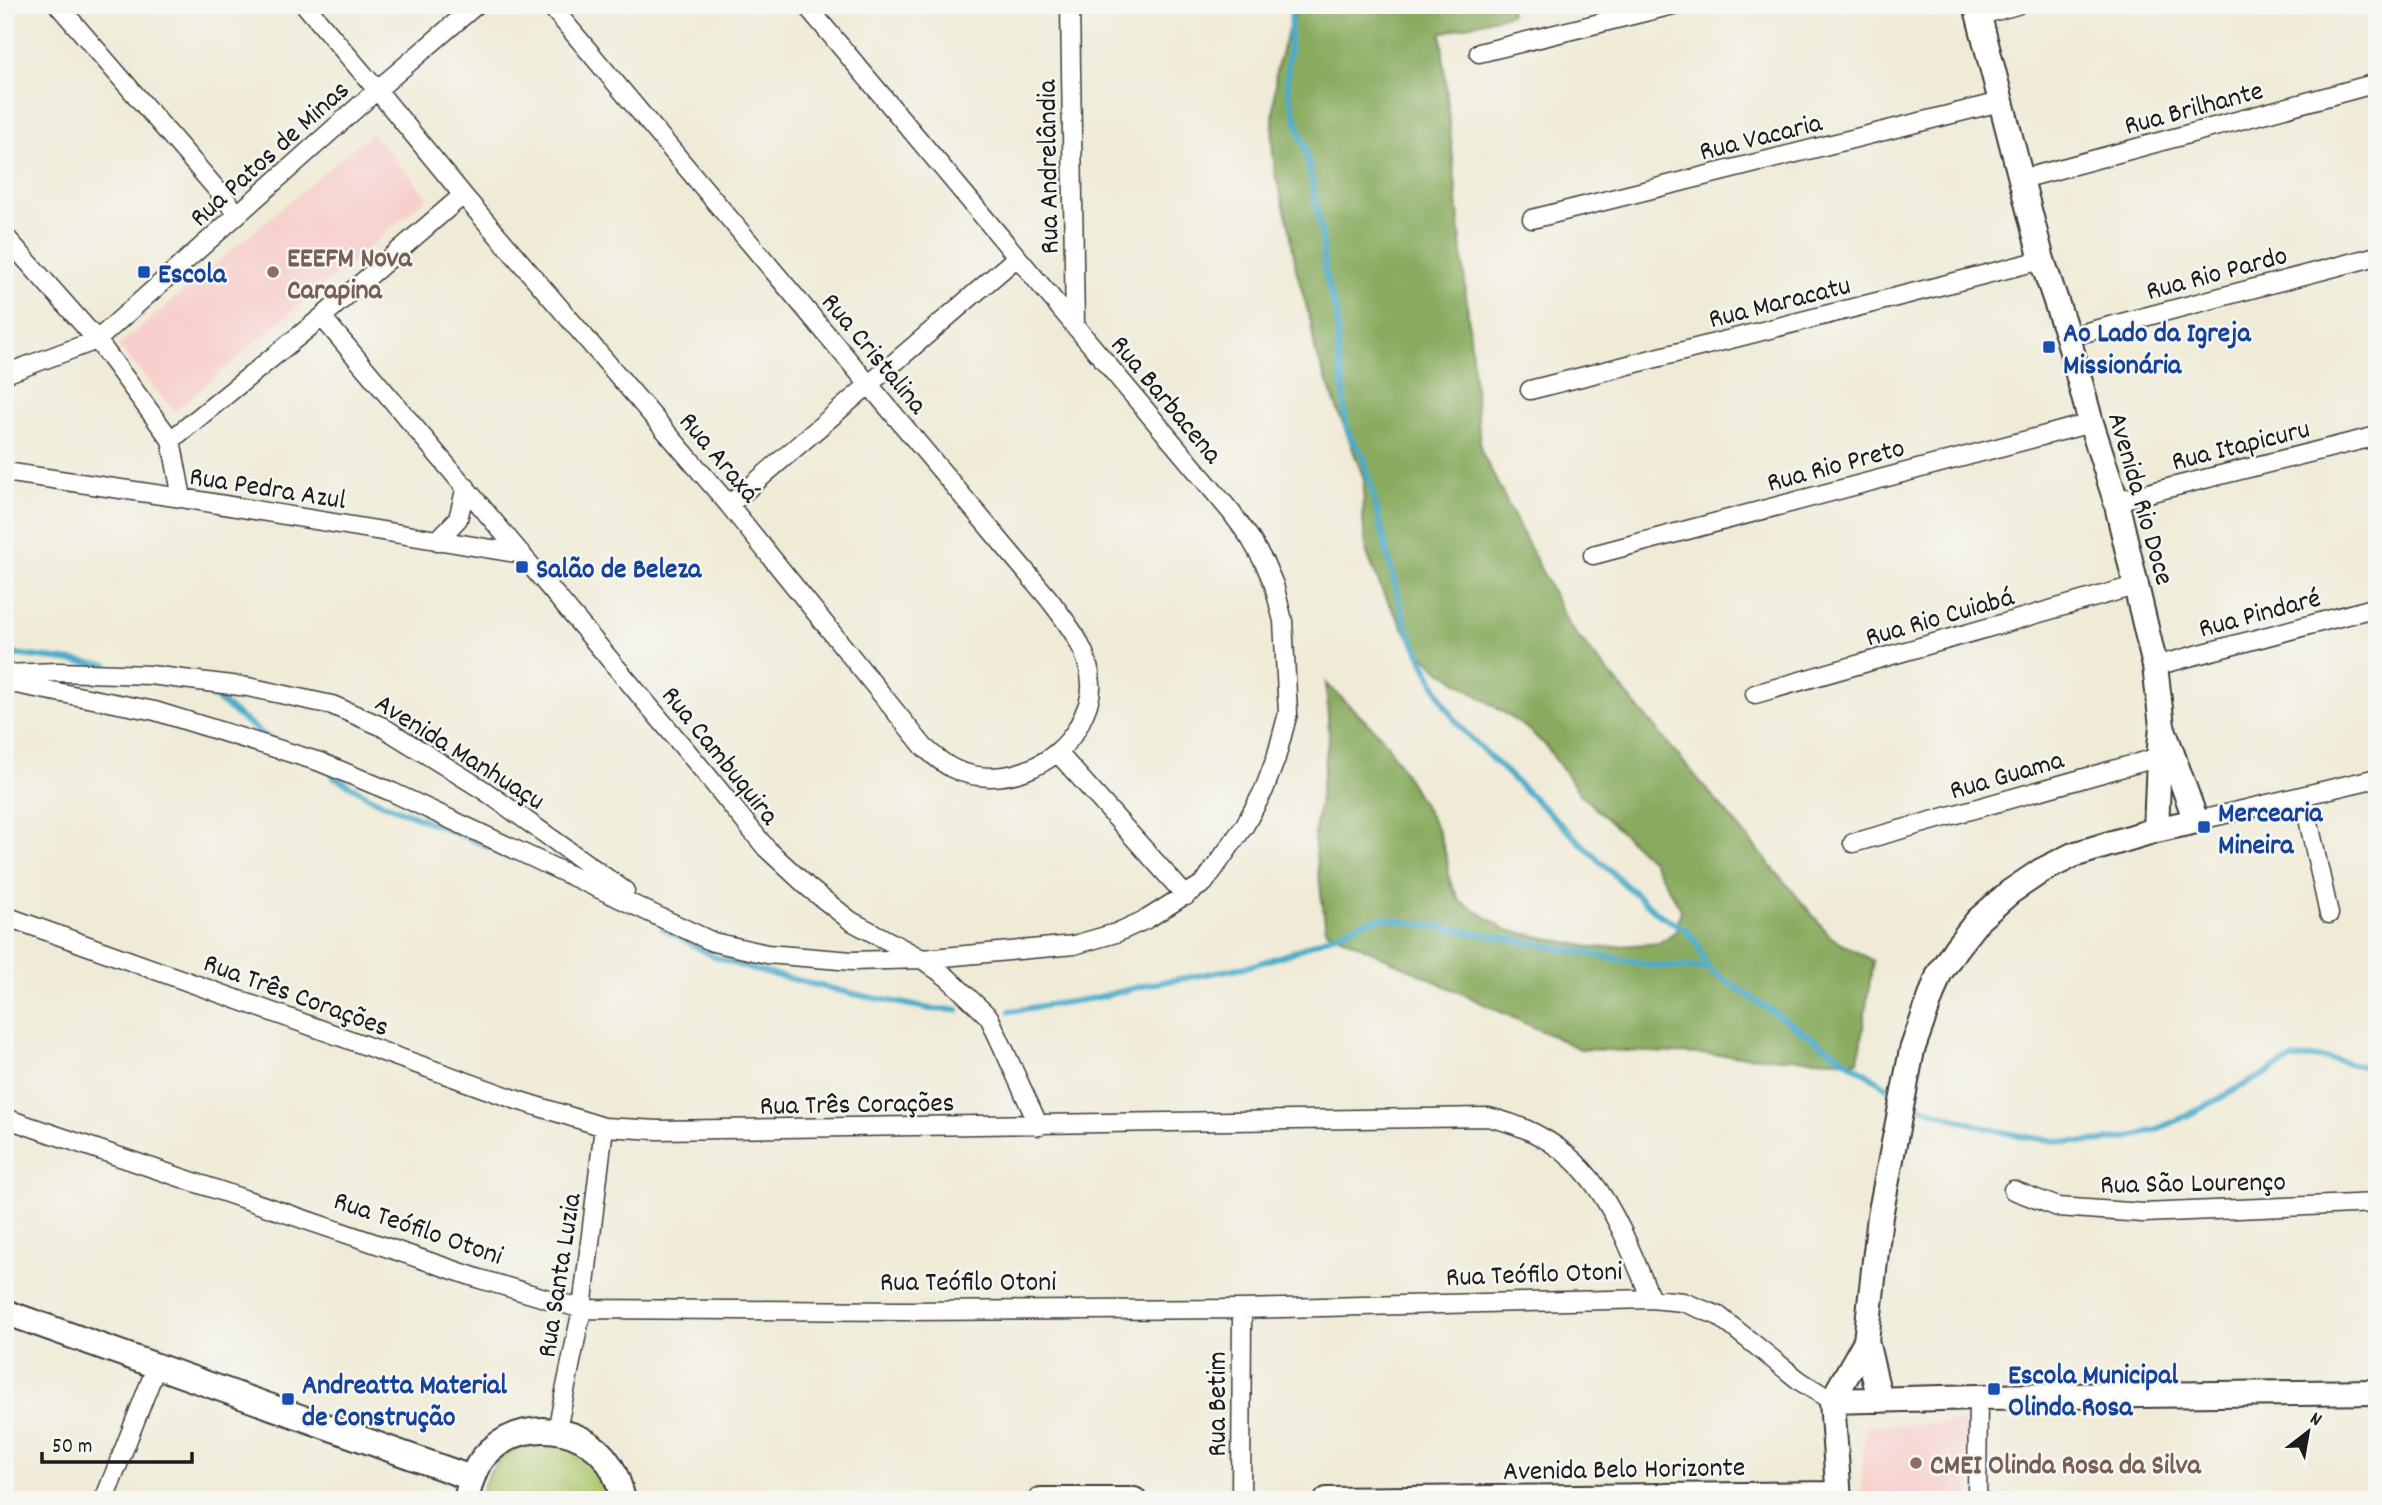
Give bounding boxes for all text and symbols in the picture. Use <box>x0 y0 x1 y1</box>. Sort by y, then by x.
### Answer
street label: Rua Patos de Minas <box>182 73 360 239</box>
street label: Rua Brilhante <box>2120 73 2268 149</box>
street label: Rua Andrelândia <box>1029 79 1073 254</box>
street label: Rua Vacaria <box>1696 105 1827 174</box>
street label: Rua Rio Pardo <box>2142 238 2292 314</box>
place label: EEEFM Nova Carapina <box>287 241 412 313</box>
place label: Escola <box>158 257 227 297</box>
marker: Escola <box>136 264 152 280</box>
marker: EEEFM Nova Carapina <box>265 264 281 280</box>
street label: Rua Maracatu <box>1705 268 1855 342</box>
street label: Rua Cristalina <box>809 286 936 425</box>
place label: Ao Lado da Igreja Missionária <box>2063 316 2251 388</box>
street label: Rua Barbacena <box>1098 328 1230 475</box>
marker: Ao Lado da Igreja Missionária <box>2041 339 2057 355</box>
street label: Rua Araxá <box>667 405 767 514</box>
street label: Avenida Rio Doce <box>2094 408 2182 591</box>
street label: Rua Itapicuru <box>2168 411 2315 484</box>
street label: Rua Rio Preto <box>1763 430 1910 505</box>
street label: Rua Pedra Azul <box>186 459 349 523</box>
place label: Salão de Beleza <box>536 552 702 592</box>
marker: Salão de Beleza <box>514 559 530 575</box>
street label: Rua Rio Cuiabá <box>1861 579 2020 660</box>
street label: Rua Pindaré <box>2195 580 2326 651</box>
street label: Rua Cambuquira <box>649 679 787 836</box>
street label: Avenida Manhuaçu <box>366 686 551 823</box>
street label: Rua Guama <box>1946 742 2070 813</box>
place label: Mercearia Mineira <box>2218 796 2323 868</box>
marker: Mercearia Mineira <box>2196 819 2212 835</box>
street label: Rua Três Corações <box>197 946 394 1050</box>
street label: Rua Três Corações <box>759 1085 955 1129</box>
street label: Rua São Lourenço <box>2100 1164 2286 1208</box>
street label: Rua Teófilo Otoni <box>327 1183 507 1278</box>
street label: Rua Santa Luzia <box>529 1190 595 1361</box>
street label: Rua Teófilo Otoni <box>1445 1254 1623 1300</box>
street label: Rua Teófilo Otoni <box>880 1265 1056 1305</box>
street label: Rua Betim <box>1200 1351 1240 1457</box>
place label: Escola Municipal Olinda Rosa <box>2008 1358 2178 1430</box>
place label: Andreatta Material de Construção <box>302 1368 507 1440</box>
marker: Escola Municipal Olinda Rosa <box>1986 1381 2002 1397</box>
marker: Andreatta Material de Construção <box>280 1391 296 1407</box>
north arrow <box>2274 1396 2344 1466</box>
text: N <box>2304 1406 2326 1434</box>
scale bar <box>42 1421 192 1465</box>
text: 50 m <box>52 1433 92 1463</box>
place label: CMEI Olinda Rosa da Silva <box>1930 1448 2201 1488</box>
street label: Avenida Belo Horizonte <box>1503 1450 1745 1494</box>
marker: CMEI Olinda Rosa da Silva <box>1908 1455 1924 1471</box>

